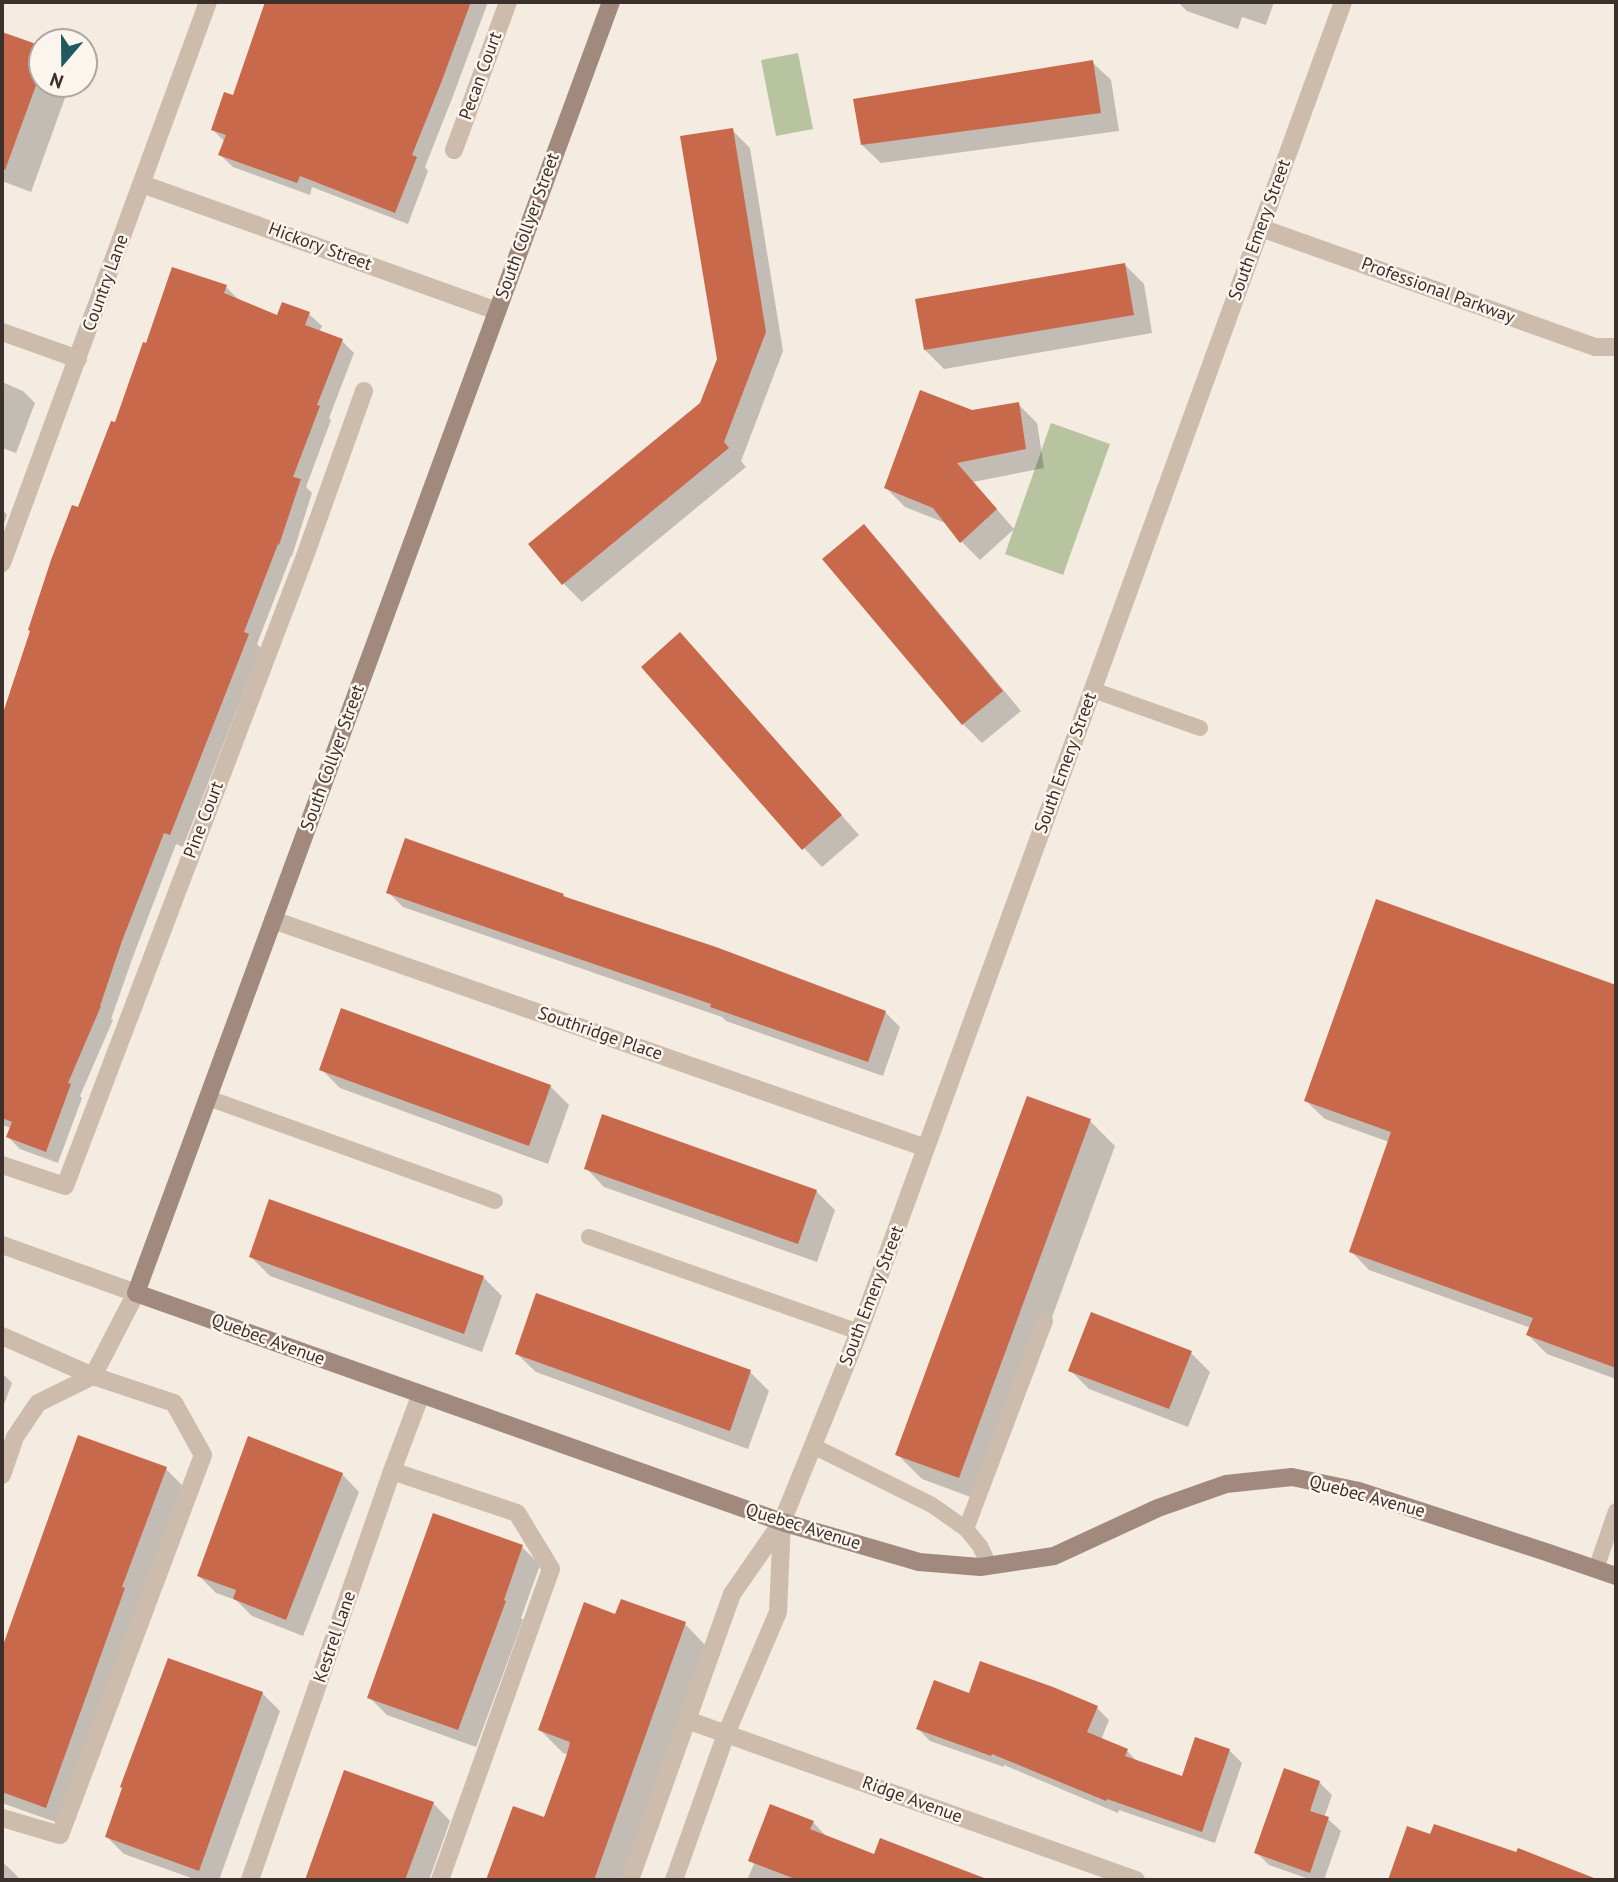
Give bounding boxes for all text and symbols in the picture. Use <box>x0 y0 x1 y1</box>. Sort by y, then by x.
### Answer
north arrow <box>28 28 98 98</box>
street label: Pecan Court <box>455 29 507 123</box>
text: N <box>47 67 66 94</box>
street label: South Collyer Street <box>492 150 564 302</box>
street label: South Emery Street <box>1224 157 1296 303</box>
street label: Hickory Street <box>265 218 375 276</box>
street label: Country Lane <box>79 232 133 334</box>
street label: Professional Parkway <box>1358 253 1518 329</box>
street label: South Collyer Street <box>297 682 369 834</box>
street label: South Emery Street <box>1030 690 1102 836</box>
street label: Pine Court <box>180 779 228 861</box>
street label: Southridge Place <box>535 1003 665 1065</box>
street label: South Emery Street <box>835 1223 909 1369</box>
street label: Quebec Avenue <box>208 1310 328 1370</box>
street label: Quebec Avenue <box>1307 1471 1427 1523</box>
street label: Quebec Avenue <box>743 1499 863 1555</box>
street label: Kestrel Lane <box>309 1589 361 1685</box>
street label: Ridge Avenue <box>859 1772 965 1828</box>

